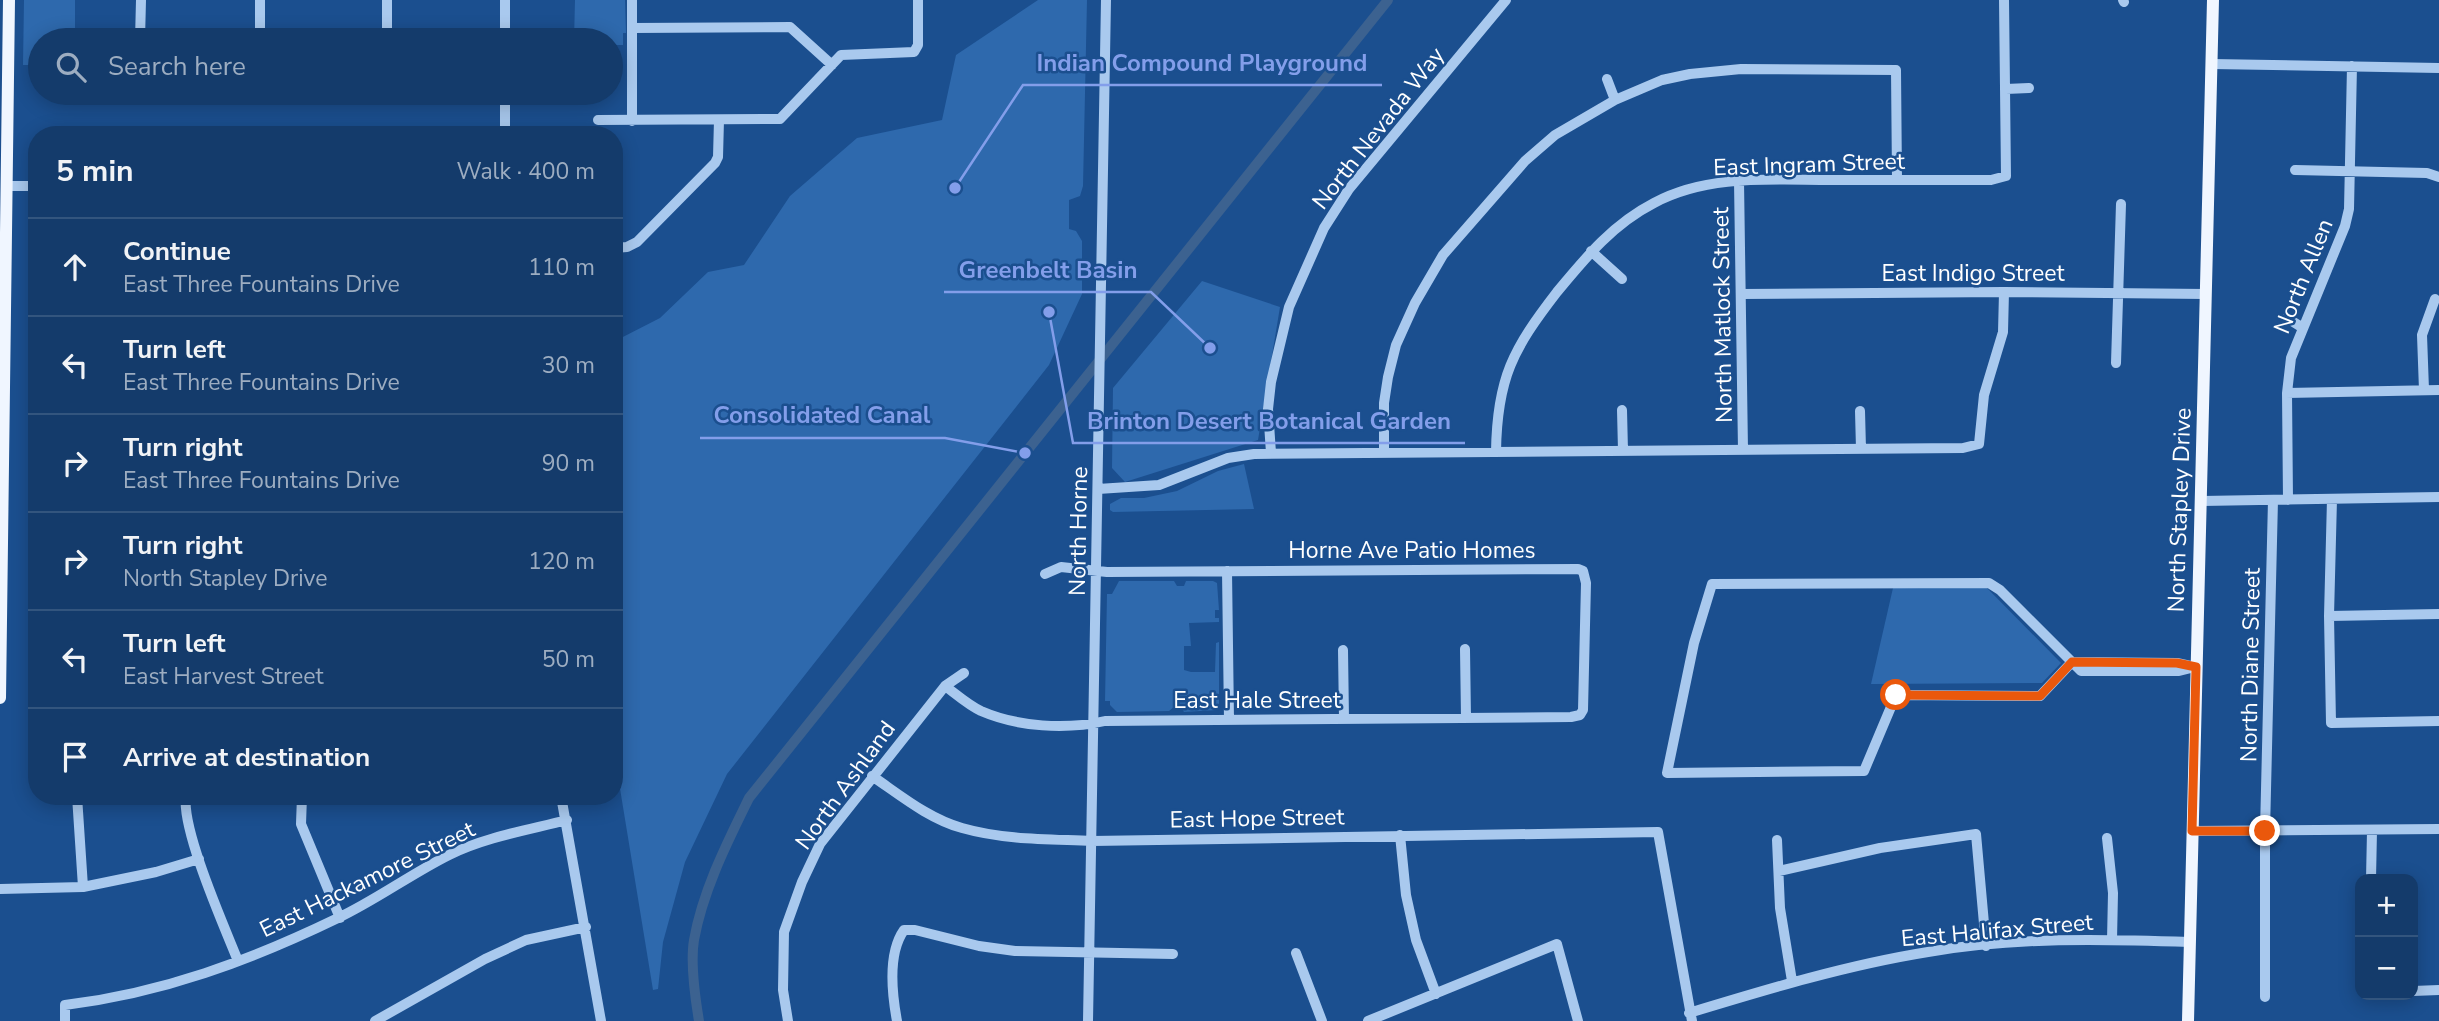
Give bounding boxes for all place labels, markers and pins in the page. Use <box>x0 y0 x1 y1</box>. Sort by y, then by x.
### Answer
callout: Indian Compound Playground <box>1023 40 1382 85</box>
callout: Greenbelt Basin <box>944 247 1151 292</box>
callout: Consolidated Canal <box>700 393 945 438</box>
callout: Brinton Desert Botanical Garden <box>1073 398 1465 443</box>

